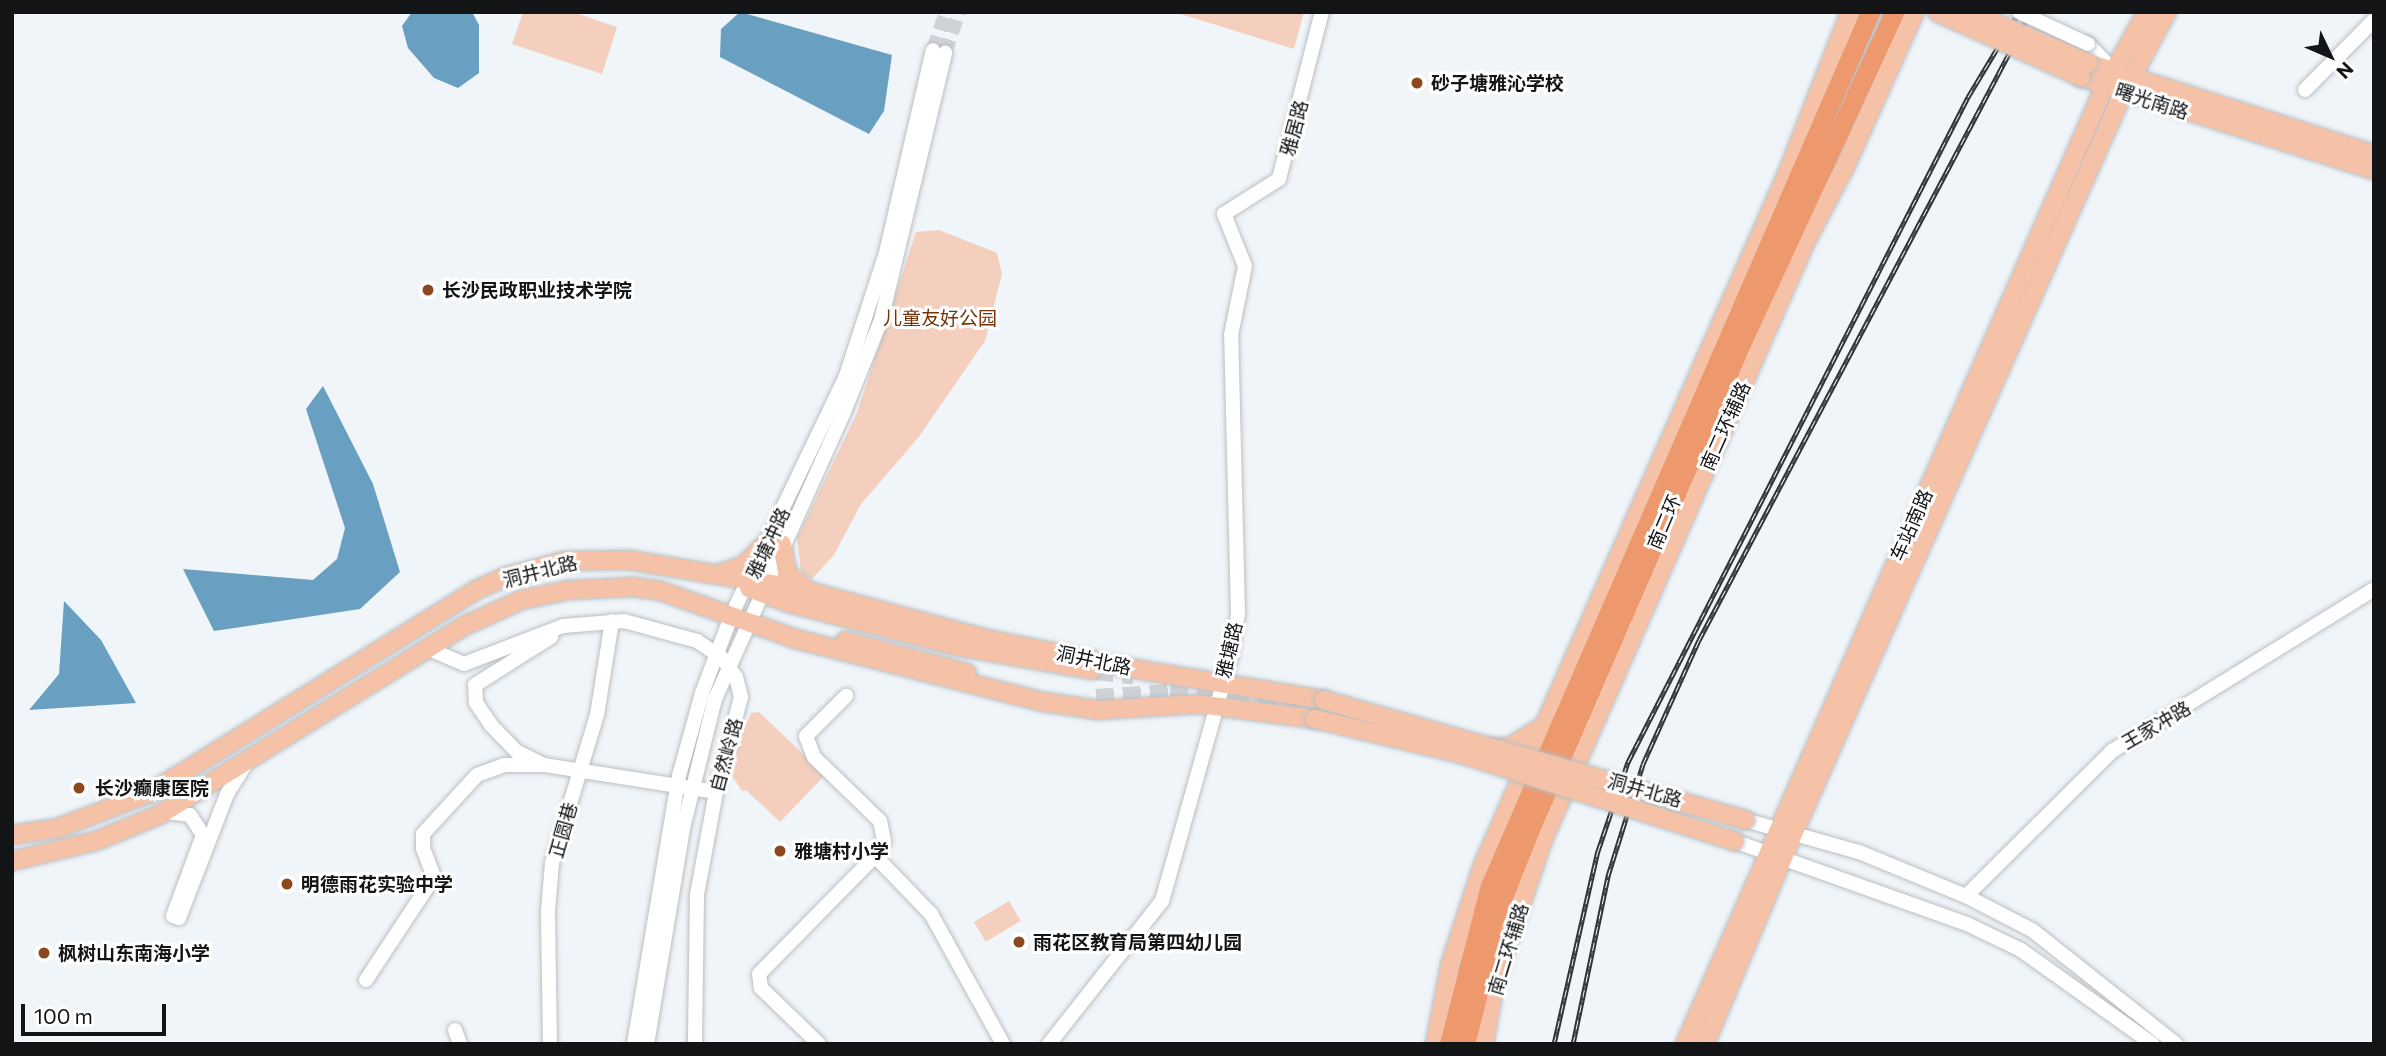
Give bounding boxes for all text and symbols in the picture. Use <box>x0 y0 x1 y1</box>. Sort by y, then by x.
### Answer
north arrow <box>2295 21 2365 91</box>
text: N <box>2332 58 2359 84</box>
place label: 砂子塘雅沁学校 <box>1431 72 1564 94</box>
marker: 砂子塘雅沁学校 <box>1409 75 1425 91</box>
street label: 曙光南路 <box>2112 78 2192 124</box>
street label: 雅居路 <box>1276 98 1312 158</box>
place label: 长沙民政职业技术学院 <box>442 279 632 301</box>
marker: 长沙民政职业技术学院 <box>420 282 436 298</box>
park label: 儿童友好公园 <box>883 307 997 329</box>
street label: 南二环辅路 <box>1695 378 1755 474</box>
street label: 车站南路 <box>1885 486 1937 564</box>
street label: 南二环 <box>1642 491 1686 553</box>
street label: 雅塘冲路 <box>742 504 794 582</box>
street label: 洞井北路 <box>500 551 580 591</box>
street label: 雅塘路 <box>1211 620 1247 680</box>
street label: 洞井北路 <box>1054 641 1134 679</box>
street label: 王家冲路 <box>2117 696 2195 754</box>
street label: 自然岭路 <box>705 715 747 795</box>
street label: 洞井北路 <box>1605 769 1685 811</box>
place label: 长沙癫康医院 <box>95 777 209 799</box>
marker: 长沙癫康医院 <box>69 778 89 798</box>
street label: 正圆巷 <box>544 799 582 861</box>
place label: 雅塘村小学 <box>794 840 889 862</box>
marker: 雅塘村小学 <box>772 843 788 859</box>
place label: 明德雨花实验中学 <box>301 873 453 895</box>
marker: 明德雨花实验中学 <box>279 876 295 892</box>
street label: 南二环辅路 <box>1483 900 1533 998</box>
place label: 雨花区教育局第四幼儿园 <box>1033 931 1242 953</box>
marker: 雨花区教育局第四幼儿园 <box>1011 934 1027 950</box>
place label: 枫树山东南海小学 <box>58 942 210 964</box>
marker: 枫树山东南海小学 <box>36 945 52 961</box>
scale bar <box>24 990 170 1034</box>
text: 100 m <box>34 1003 93 1028</box>

